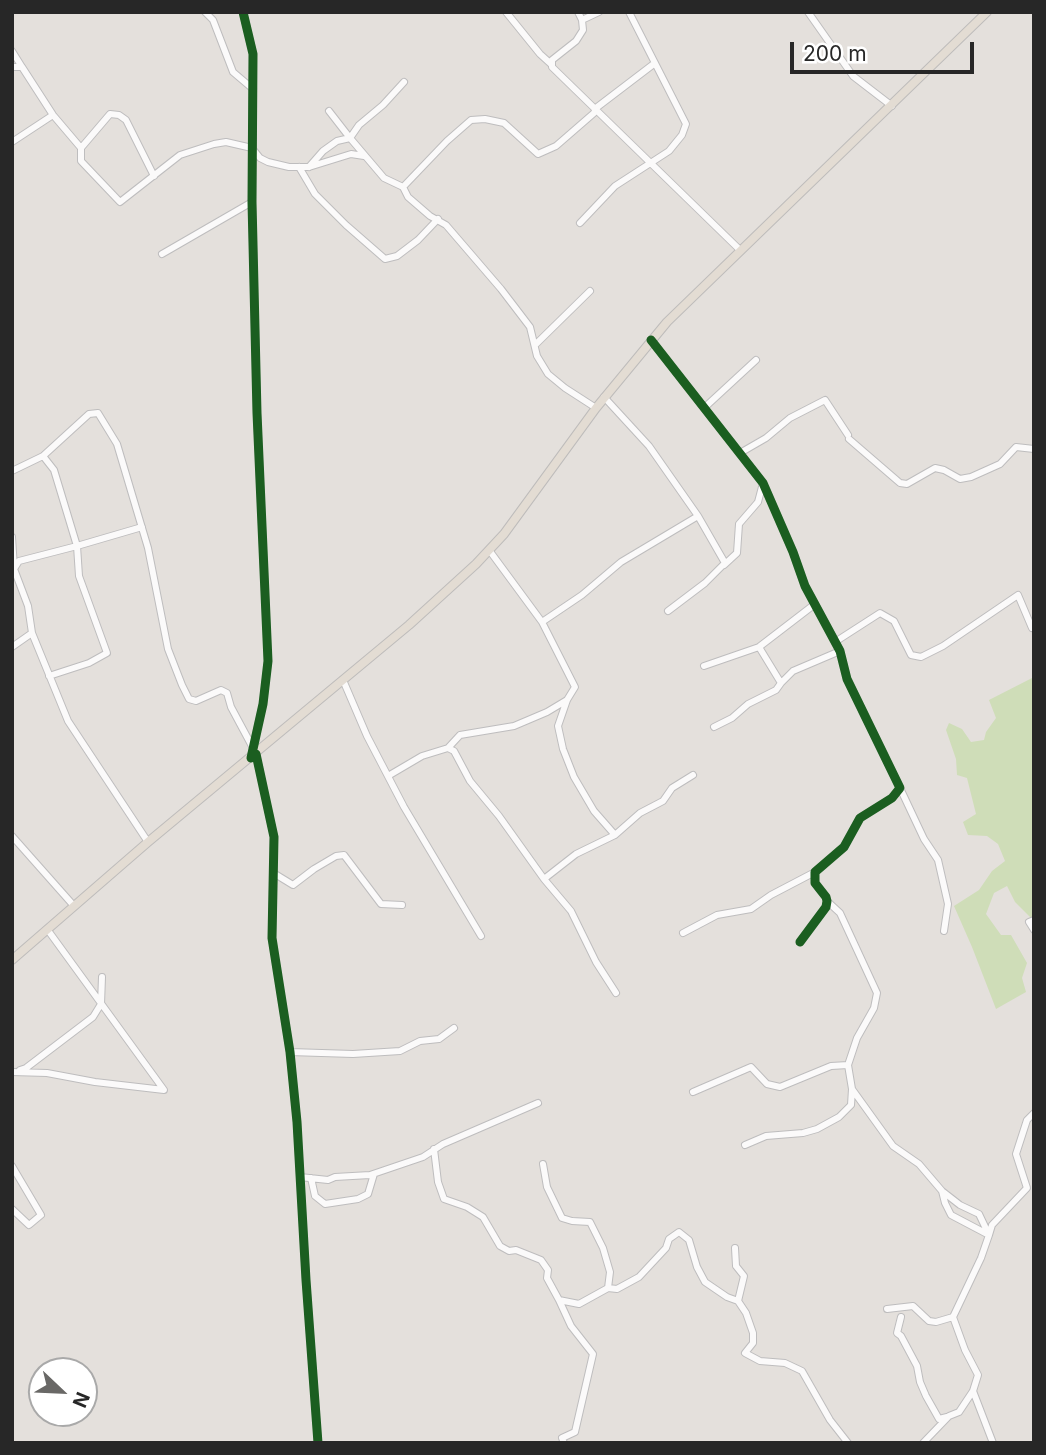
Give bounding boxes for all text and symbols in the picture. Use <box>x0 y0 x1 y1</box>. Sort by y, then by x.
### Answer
scale bar <box>794 28 978 72</box>
text: 200 m <box>803 41 867 66</box>
north arrow <box>28 1357 98 1427</box>
text: N <box>68 1388 94 1411</box>

